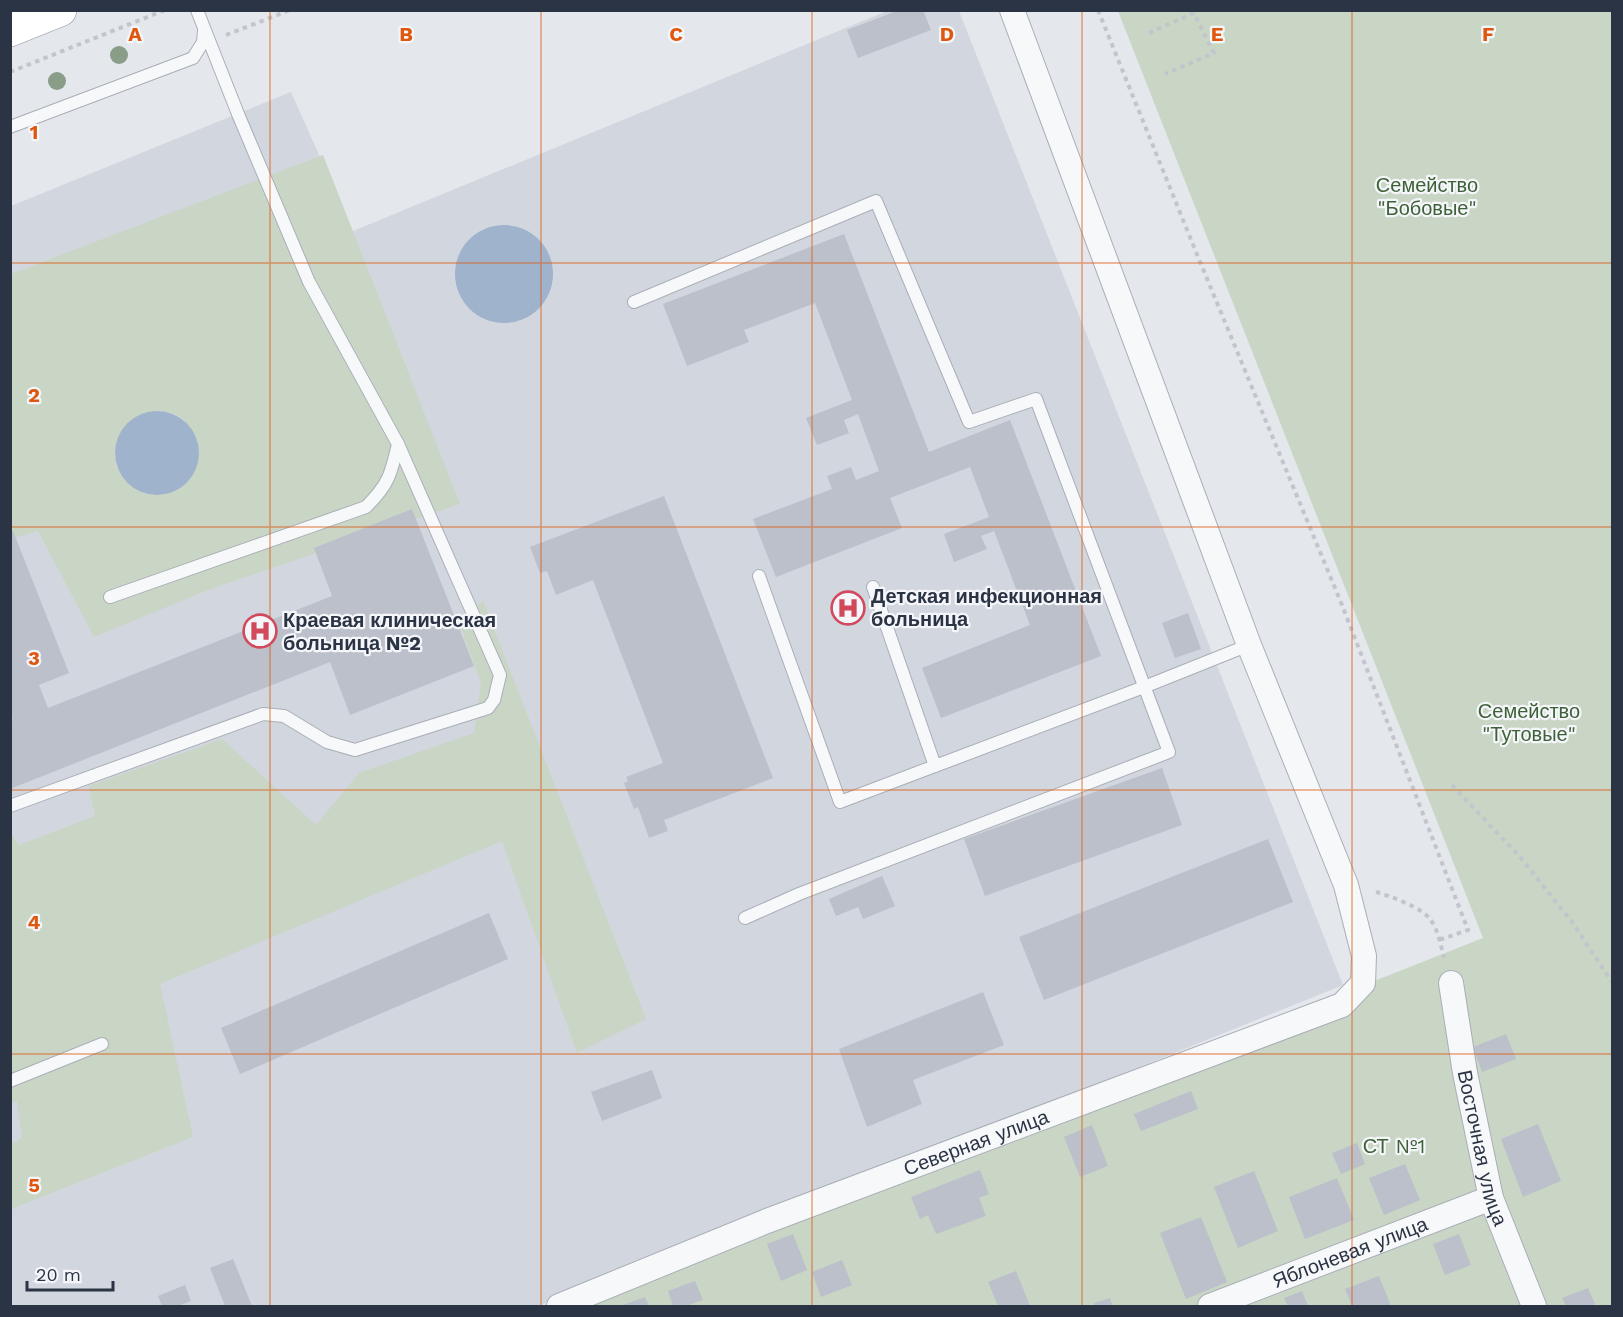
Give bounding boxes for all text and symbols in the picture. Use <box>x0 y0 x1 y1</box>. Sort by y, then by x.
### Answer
text: A <box>128 22 142 46</box>
text: B <box>399 22 413 46</box>
text: C <box>669 22 683 46</box>
text: D <box>940 22 954 46</box>
text: E <box>1211 22 1223 46</box>
text: F <box>1482 22 1494 46</box>
text: 1 <box>30 120 38 144</box>
park label: Семейство "Бобовые" <box>1376 173 1478 220</box>
text: 2 <box>28 383 40 407</box>
place label: Детская инфекционная больница <box>871 584 1102 631</box>
hospital icon: Детская инфекционная больница <box>830 590 866 626</box>
place label: Краевая клиническая больница №2 <box>283 608 496 655</box>
hospital icon: Краевая клиническая больница №2 <box>242 613 278 649</box>
text: 3 <box>28 646 40 670</box>
park label: Семейство "Тутовые" <box>1478 699 1580 746</box>
text: 4 <box>28 910 41 934</box>
street label: Восточная улица <box>1453 1068 1513 1230</box>
street label: Северная улица <box>900 1104 1053 1181</box>
park label: СТ №1 <box>1363 1134 1425 1158</box>
text: 5 <box>28 1173 40 1197</box>
street label: Яблоневая улица <box>1269 1211 1432 1293</box>
scale bar <box>27 1254 112 1292</box>
text: 20 m <box>36 1264 81 1285</box>

